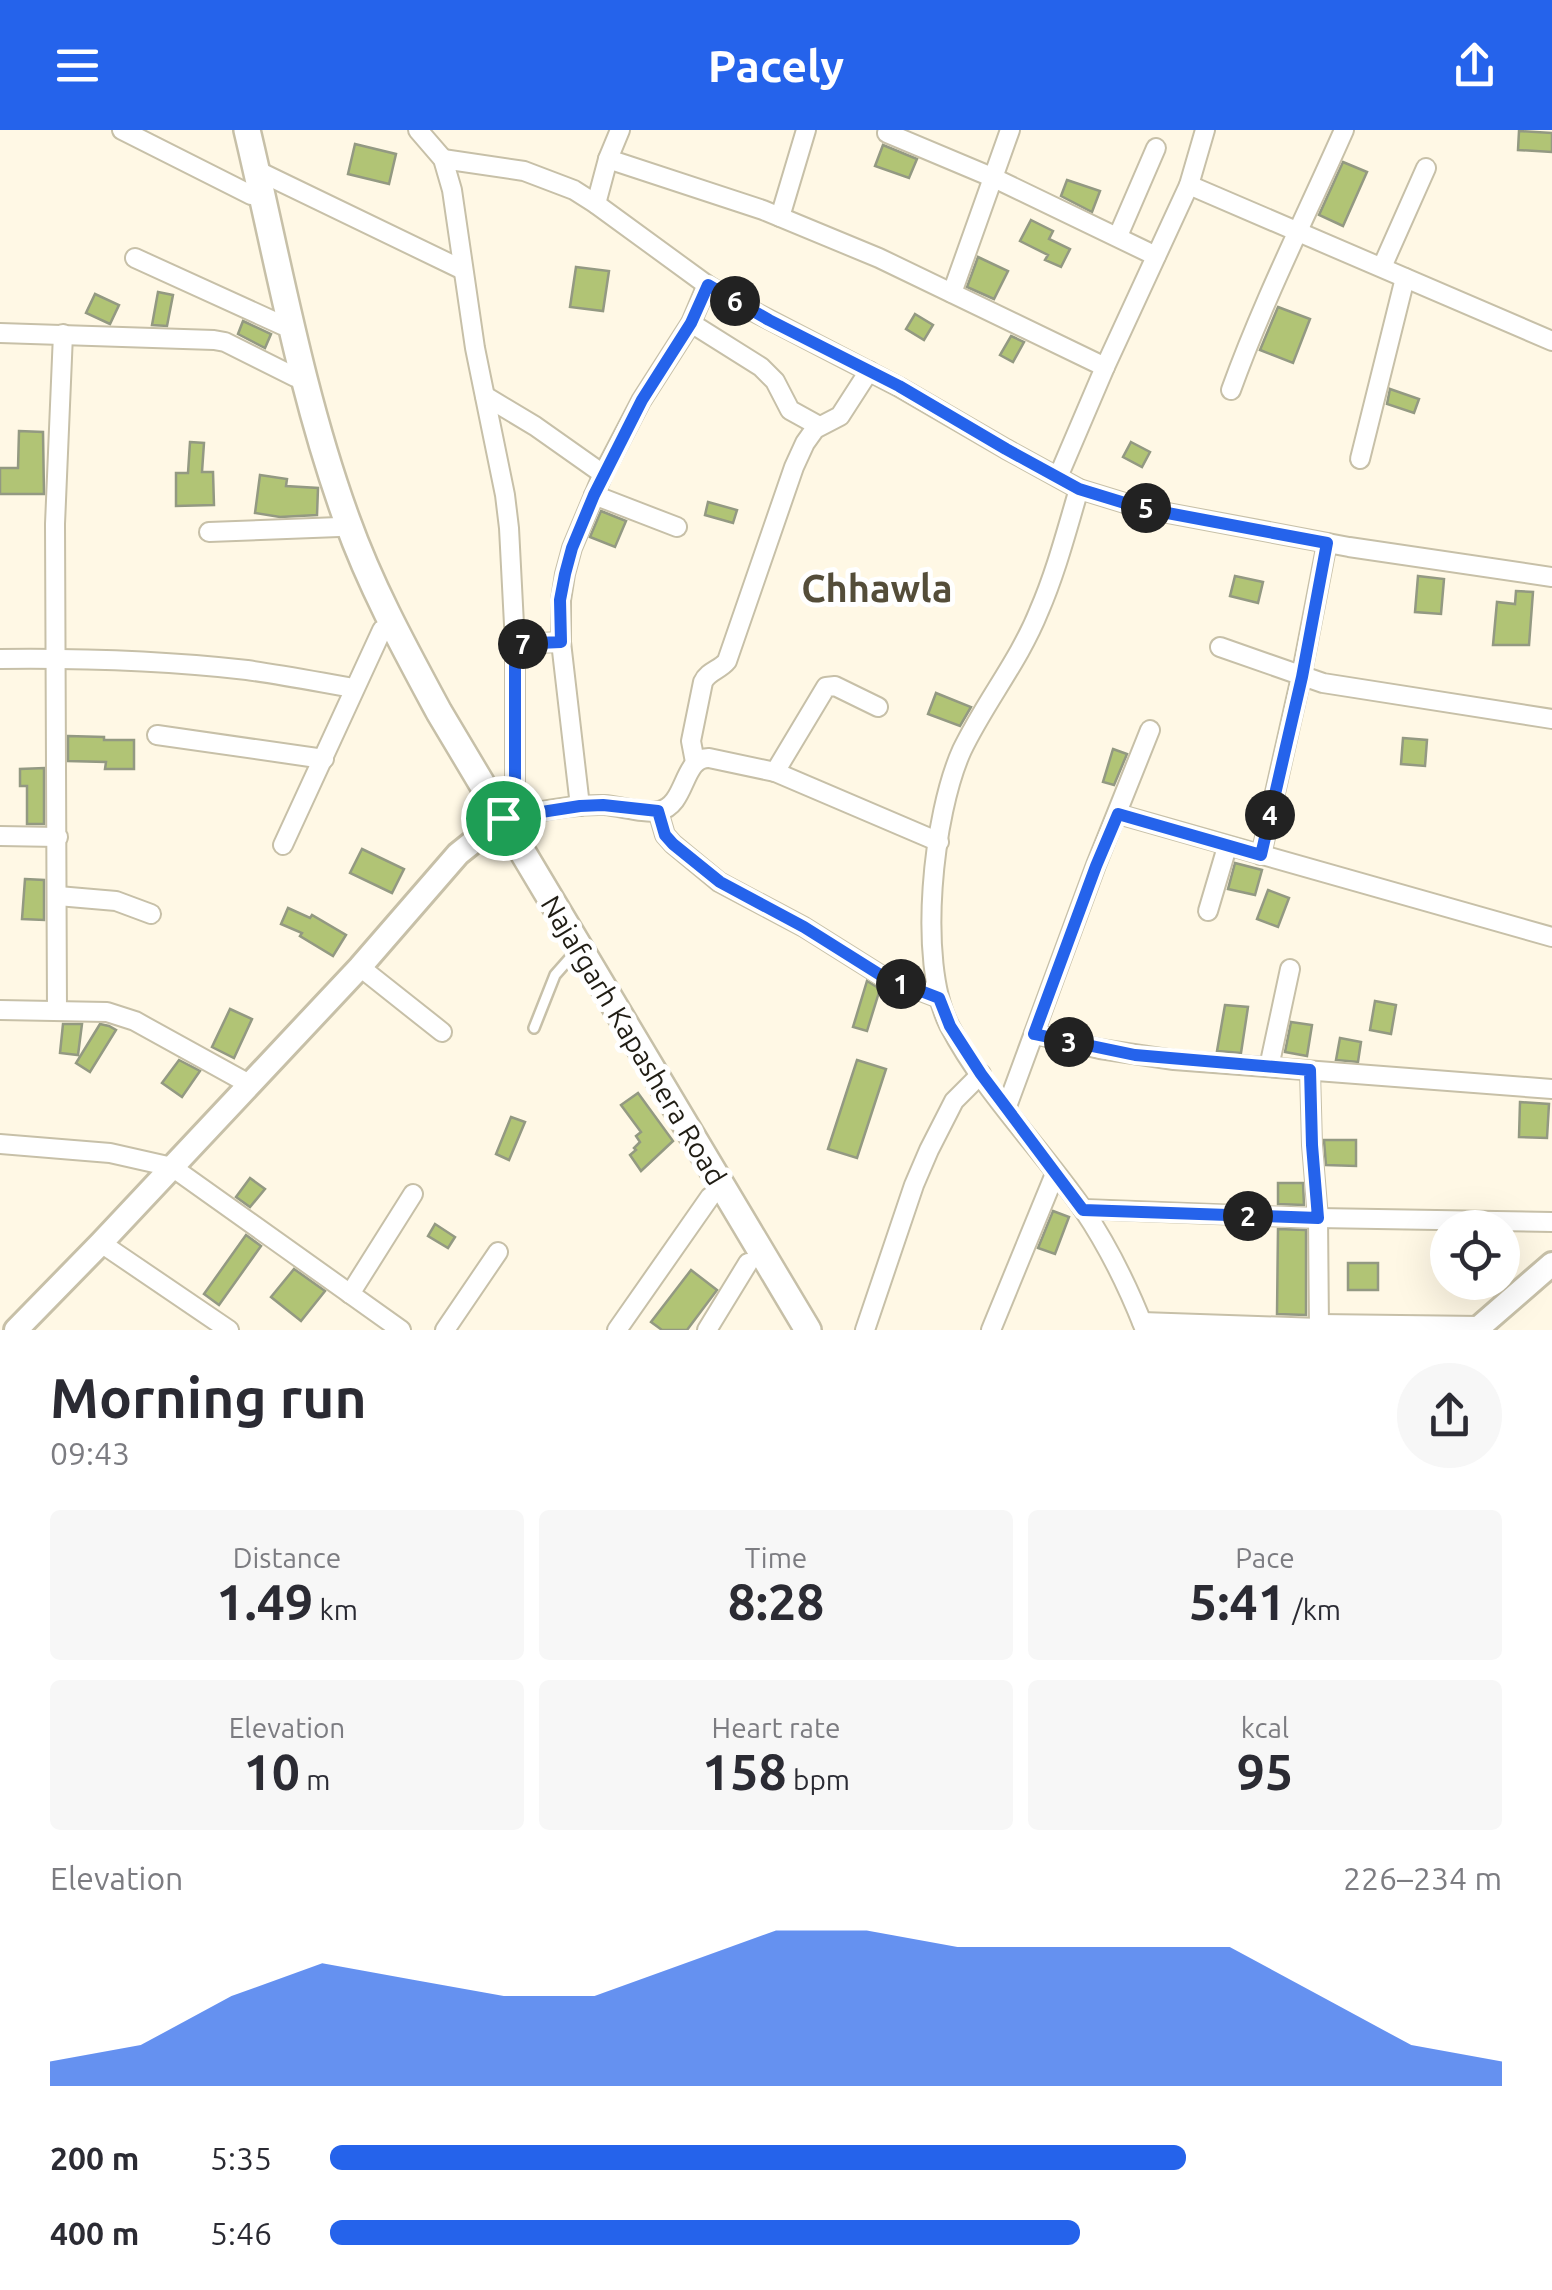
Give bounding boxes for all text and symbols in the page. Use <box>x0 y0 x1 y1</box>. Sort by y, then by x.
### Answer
icon: menu <box>50 38 105 93</box>
icon: share <box>1447 38 1502 93</box>
text: Pacely <box>708 40 844 91</box>
pin: 6 <box>710 276 760 326</box>
text: 6 <box>727 285 743 316</box>
pin: 5 <box>1121 483 1171 533</box>
text: 5 <box>1138 492 1154 523</box>
district label: Chhawla <box>801 567 953 609</box>
pin: 7 <box>498 619 548 669</box>
text: 7 <box>515 628 531 659</box>
pin <box>461 776 546 861</box>
pin: 4 <box>1245 790 1295 840</box>
icon: arrive <box>476 791 531 846</box>
text: 4 <box>1262 799 1278 830</box>
street label: Najafgarh Kapashera Road <box>535 890 733 1190</box>
pin: 1 <box>876 959 926 1009</box>
text: 1 <box>893 968 909 999</box>
pin: 3 <box>1044 1017 1094 1067</box>
text: 3 <box>1061 1026 1077 1057</box>
pin: 2 <box>1223 1191 1273 1241</box>
text: 2 <box>1240 1200 1256 1231</box>
map controls <box>1430 1210 1520 1300</box>
button: locate <box>1430 1210 1520 1300</box>
button: share <box>1397 1363 1502 1468</box>
text: Morning run <box>50 1367 367 1428</box>
text: 09:43 <box>50 1435 130 1471</box>
text: Distance <box>233 1542 341 1573</box>
text: Time <box>745 1542 807 1573</box>
text: Pace <box>1235 1542 1295 1573</box>
text: 1.49 <box>216 1573 313 1629</box>
text: 8:28 <box>728 1573 824 1629</box>
text: 5:41 <box>1189 1573 1286 1629</box>
text: km <box>313 1594 358 1625</box>
text: /km <box>1286 1594 1341 1625</box>
text: Elevation <box>229 1712 345 1743</box>
text: Heart rate <box>712 1712 840 1743</box>
text: kcal <box>1241 1712 1289 1743</box>
text: 10 <box>244 1743 300 1799</box>
text: 158 <box>702 1743 787 1799</box>
text: 95 <box>1237 1743 1293 1799</box>
text: m <box>300 1764 330 1795</box>
text: bpm <box>787 1764 850 1795</box>
text: Elevation <box>50 1860 183 1896</box>
text: 226–234 m <box>1343 1860 1502 1896</box>
text: 200 m <box>50 2140 139 2176</box>
text: 5:35 <box>210 2140 272 2176</box>
text: 400 m <box>50 2215 139 2251</box>
text: 5:46 <box>210 2215 272 2251</box>

